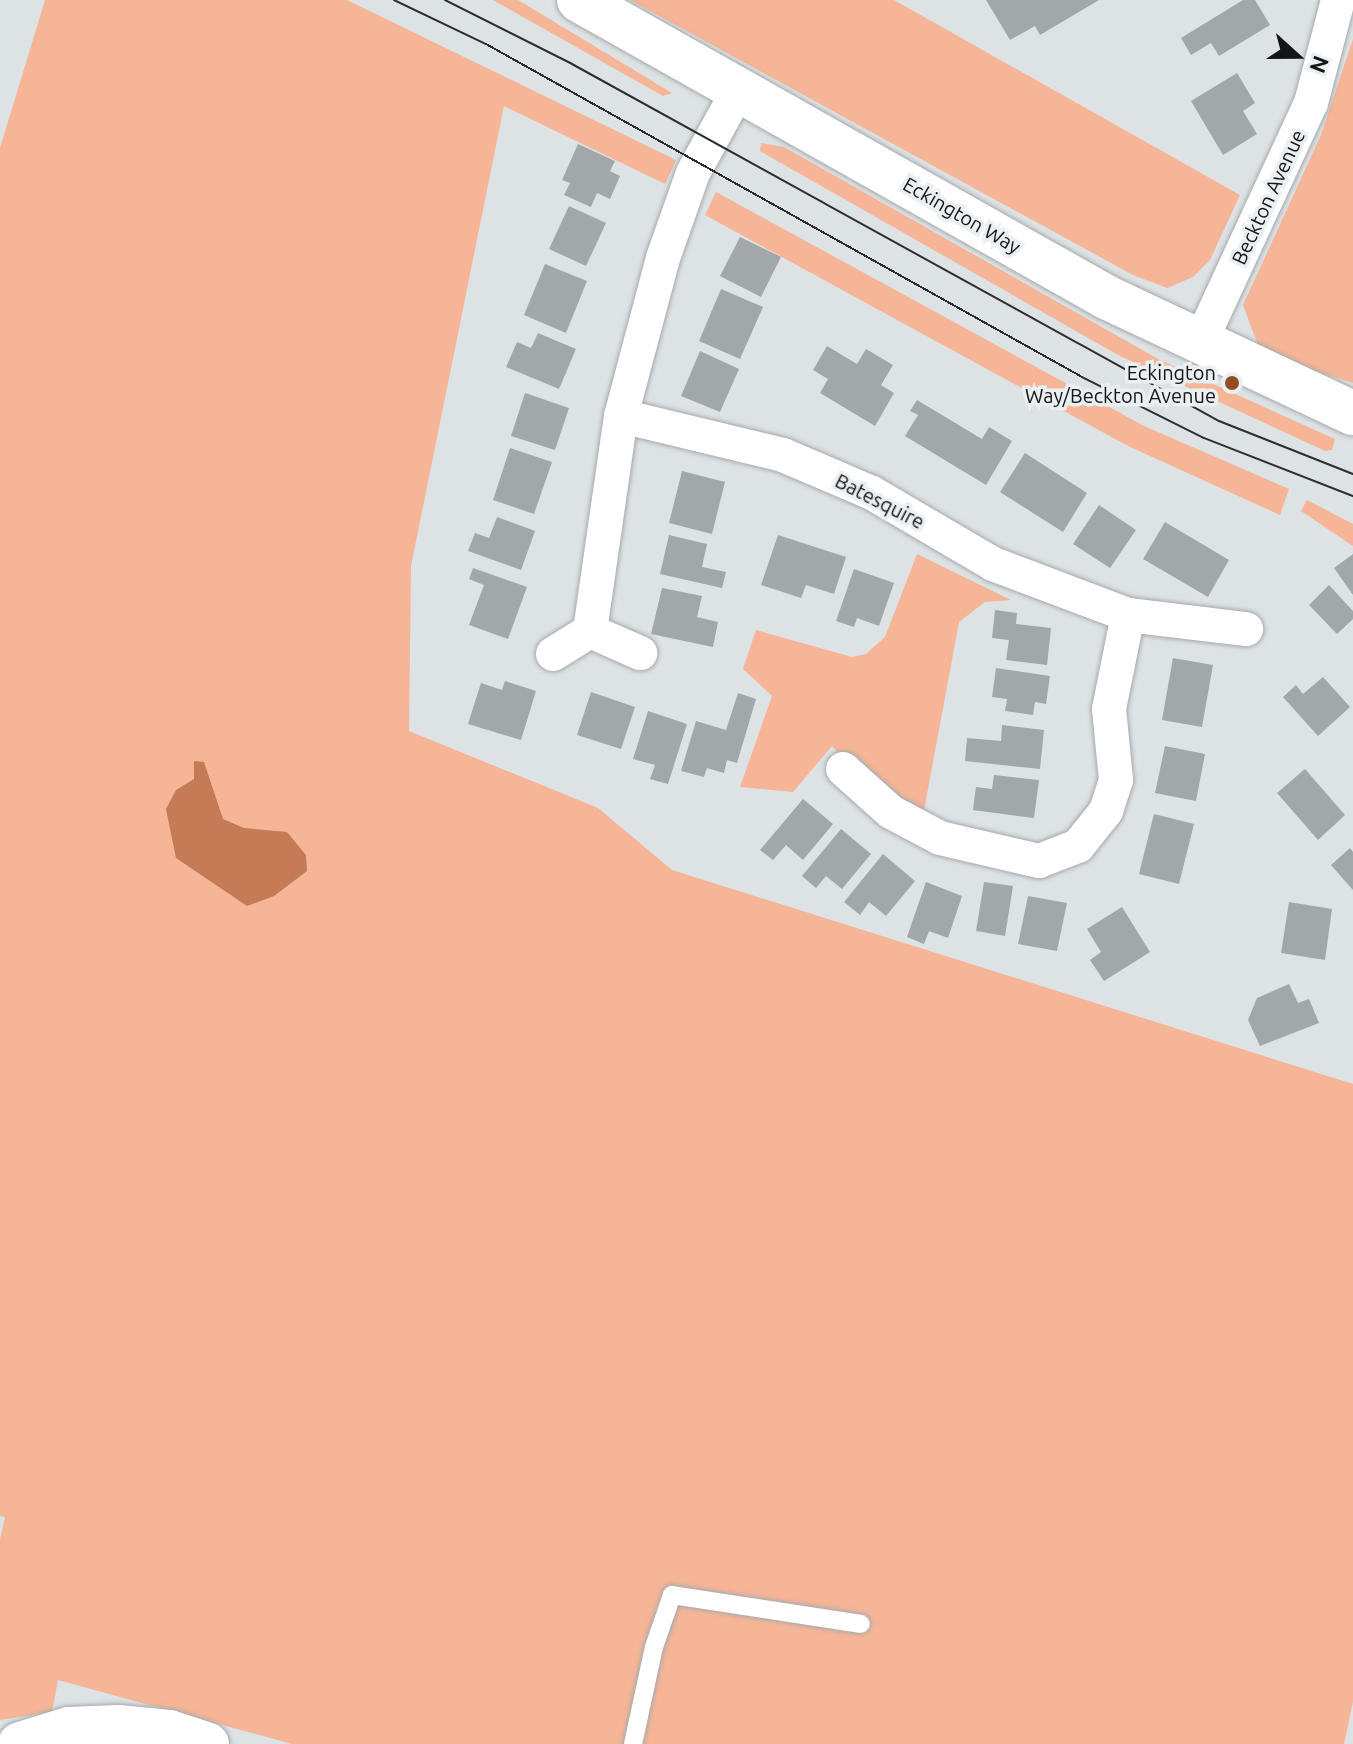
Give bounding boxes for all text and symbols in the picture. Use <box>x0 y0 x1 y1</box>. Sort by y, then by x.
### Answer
north arrow <box>1257 16 1337 96</box>
text: N <box>1305 53 1334 77</box>
street label: Beckton Avenue <box>1226 126 1310 268</box>
street label: Eckington Way <box>899 172 1025 258</box>
place label: Eckington Way/Beckton Avenue <box>1025 360 1216 407</box>
marker: Eckington Way/Beckton Avenue <box>1223 374 1241 392</box>
street label: Batesquire <box>831 468 929 534</box>

